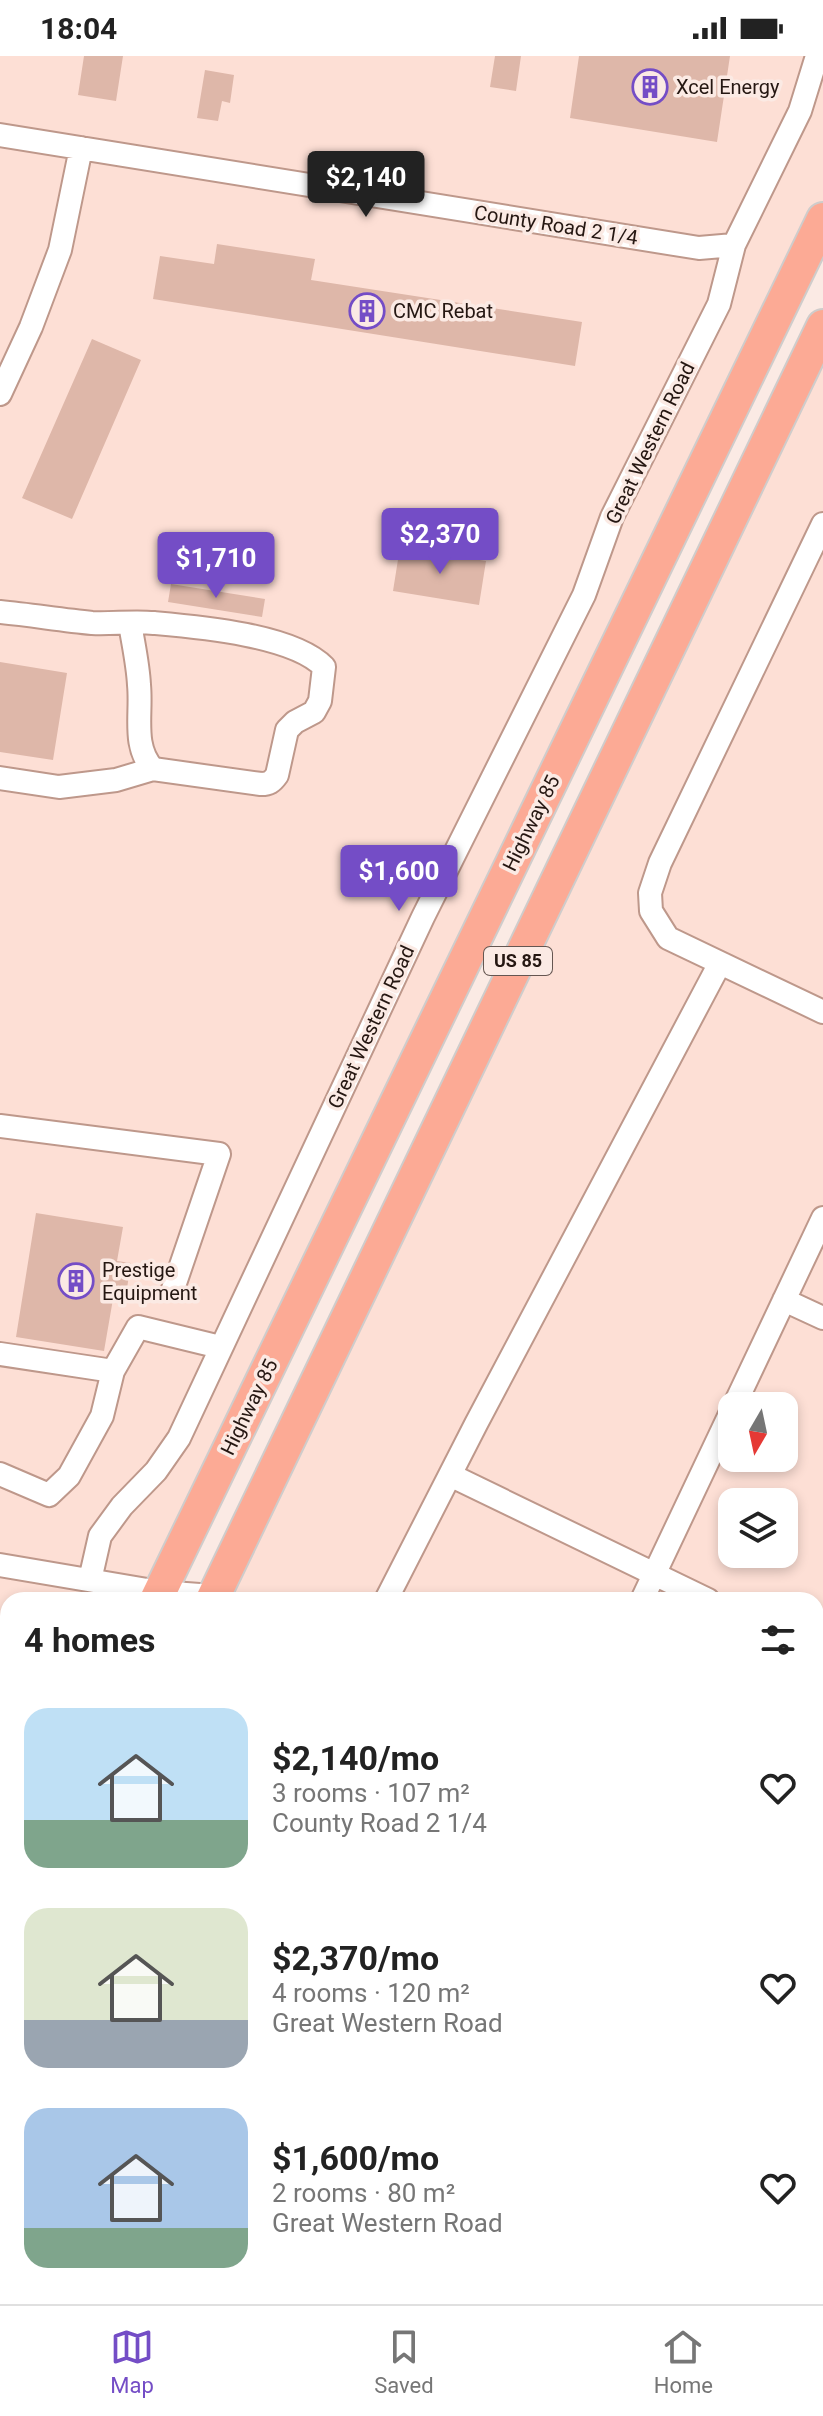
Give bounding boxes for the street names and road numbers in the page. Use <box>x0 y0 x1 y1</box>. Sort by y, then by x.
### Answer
street label: County Road 2 1/4 <box>473 200 639 250</box>
street label: Great Western Road <box>600 358 700 528</box>
street label: Highway 85 <box>497 771 565 875</box>
street label: Great Western Road <box>323 942 419 1112</box>
road number: US 85 <box>484 947 552 975</box>
street label: Highway 85 <box>215 1355 283 1459</box>

